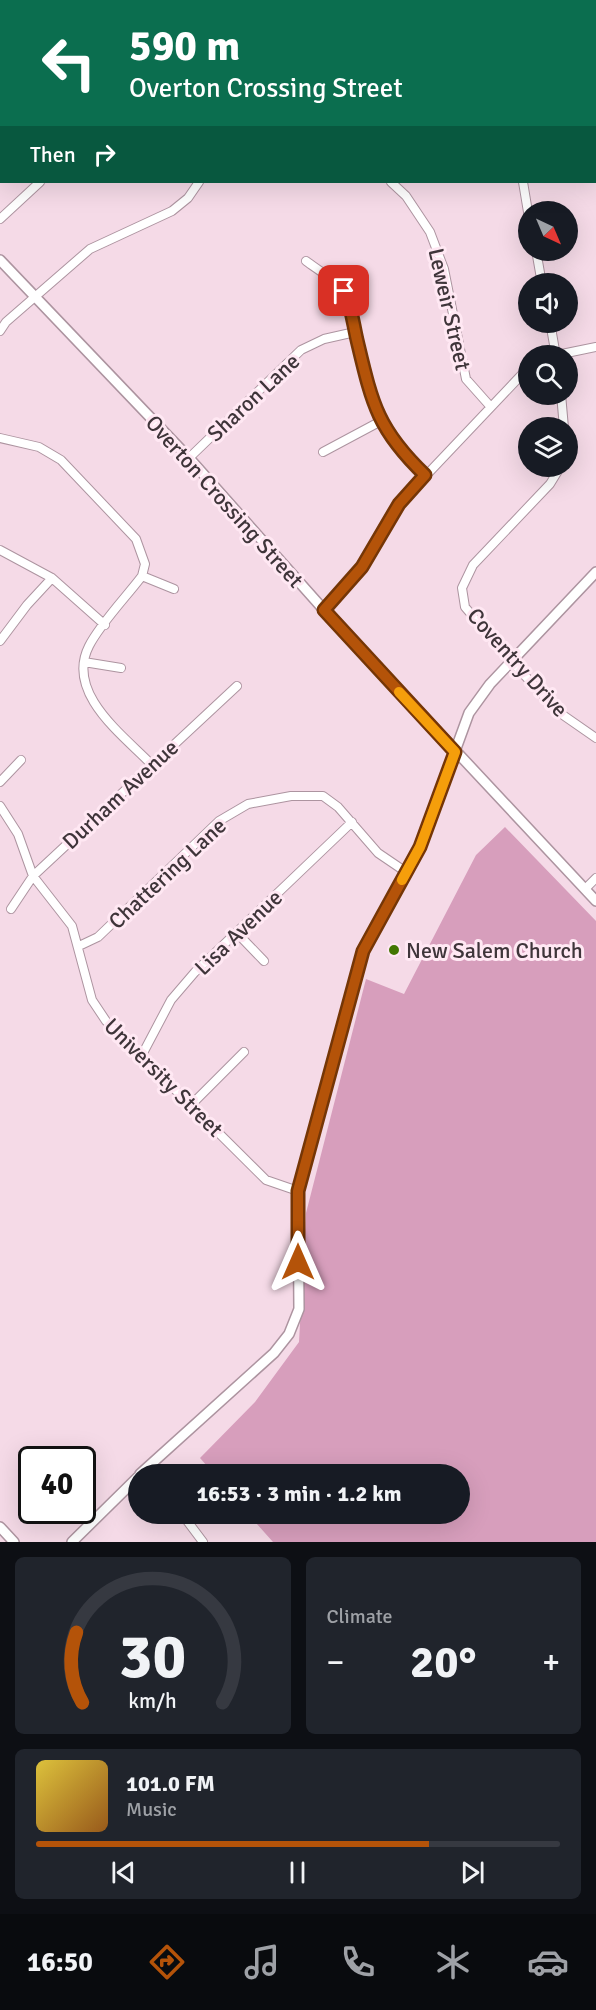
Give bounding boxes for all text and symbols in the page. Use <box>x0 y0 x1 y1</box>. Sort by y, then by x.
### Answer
text: 590 m <box>129 21 240 72</box>
icon: left <box>30 24 108 102</box>
text: Overton Crossing Street <box>129 72 403 105</box>
icon: right <box>88 138 121 171</box>
text: Then <box>30 141 76 168</box>
north arrow <box>518 201 578 261</box>
map controls <box>518 201 578 477</box>
street label: Leweir Street <box>422 245 477 373</box>
pin <box>318 265 369 316</box>
button: sound <box>518 273 578 333</box>
icon: arrive <box>327 274 360 307</box>
button: search <box>518 345 578 405</box>
street label: Sharon Lane <box>201 348 305 447</box>
street label: Overton Crossing Street <box>140 409 309 593</box>
button: layers <box>518 417 578 477</box>
street label: Coventry Drive <box>462 602 574 723</box>
street label: Durham Avenue <box>57 734 184 855</box>
street label: Chattering Lane <box>103 812 232 935</box>
street label: Lisa Avenue <box>189 884 288 981</box>
place label: New Salem Church <box>406 937 583 964</box>
marker: New Salem Church <box>387 943 401 957</box>
street label: University Street <box>99 1012 229 1143</box>
position arrow <box>266 1230 330 1294</box>
speed limit sign: 40 <box>18 1446 96 1524</box>
text: 16:53 · 3 min · 1.2 km <box>196 1480 402 1507</box>
text: Climate <box>327 1604 392 1629</box>
text: 30 <box>119 1618 186 1695</box>
text: 20° <box>410 1635 477 1690</box>
text: − <box>327 1642 344 1683</box>
text: + <box>542 1642 560 1683</box>
text: km/h <box>128 1688 177 1714</box>
text: 101.0 FM <box>126 1770 215 1797</box>
text: Music <box>126 1797 177 1822</box>
icon: previous <box>107 1856 140 1889</box>
icon: pause <box>281 1856 314 1889</box>
icon: next <box>456 1856 489 1889</box>
icon: directions <box>146 1941 188 1983</box>
icon: music <box>241 1941 283 1983</box>
icon: phone <box>337 1941 379 1983</box>
icon: climate <box>432 1941 474 1983</box>
icon: car <box>527 1941 569 1983</box>
text: 16:50 <box>27 1946 93 1979</box>

